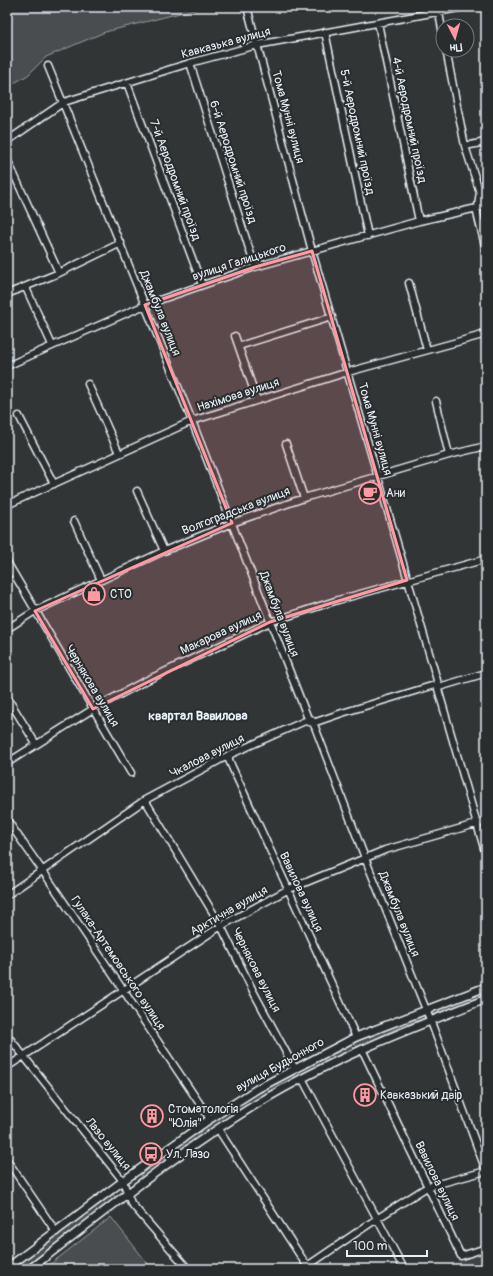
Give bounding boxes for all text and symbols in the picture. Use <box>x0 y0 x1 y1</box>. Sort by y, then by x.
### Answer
north arrow <box>435 18 475 58</box>
street label: Кавказька вулиця <box>180 24 273 62</box>
text: Пн <box>449 40 463 55</box>
street label: 4-й Аеродромний проїзд <box>388 56 430 185</box>
street label: 5-й Аеродромний проїзд <box>336 68 378 197</box>
street label: Тома Мунні вулиця <box>268 69 308 165</box>
street label: 6-й Аеродромний проїзд <box>206 99 260 226</box>
street label: 7-й Аеродромний проїзд <box>146 117 204 243</box>
street label: вулиця Галицького <box>190 240 288 284</box>
street label: Джамбула вулиця <box>136 267 184 358</box>
street label: Нахімова вулиця <box>195 375 281 415</box>
street label: Тома Мунні вулиця <box>355 381 395 477</box>
cafe icon: Ани <box>357 480 383 506</box>
street label: Волгоградська вулиця <box>180 483 292 539</box>
place label: Ани <box>386 486 406 501</box>
street label: Джамбула вулиця <box>255 568 302 659</box>
shop icon: СТО <box>81 581 107 607</box>
place label: СТО <box>110 587 132 602</box>
street label: Макарова вулиця <box>178 607 264 658</box>
street label: Чернякова вулиця <box>62 642 123 730</box>
district label: квартал Вавилова <box>148 708 248 724</box>
street label: Чкалова вулиця <box>167 731 247 781</box>
street label: Вавилова вулиця <box>276 850 326 935</box>
street label: Джамбула вулиця <box>375 868 423 959</box>
street label: Арктична вулиця <box>188 883 271 939</box>
street label: Гулака-Артемовського вулиця <box>67 893 169 1033</box>
street label: Чернякова вулиця <box>228 925 284 1015</box>
street label: вулиця Будьонного <box>233 1034 327 1096</box>
building icon: Кавказький двір <box>352 1082 378 1108</box>
place label: Кавказький двір <box>380 1088 463 1103</box>
place label: Стоматологія "Юлія" <box>168 1102 239 1131</box>
building icon: Стоматологія "Юлія" <box>139 1103 165 1129</box>
street label: Лазо вулиця <box>82 1114 134 1174</box>
street label: Вавилова вулиця <box>411 1139 463 1223</box>
bus stop icon: Ул. Лазо <box>138 1141 164 1167</box>
place label: Ул. Лазо <box>166 1147 210 1162</box>
scale bar <box>347 1232 427 1258</box>
text: 100 m <box>353 1239 388 1254</box>

